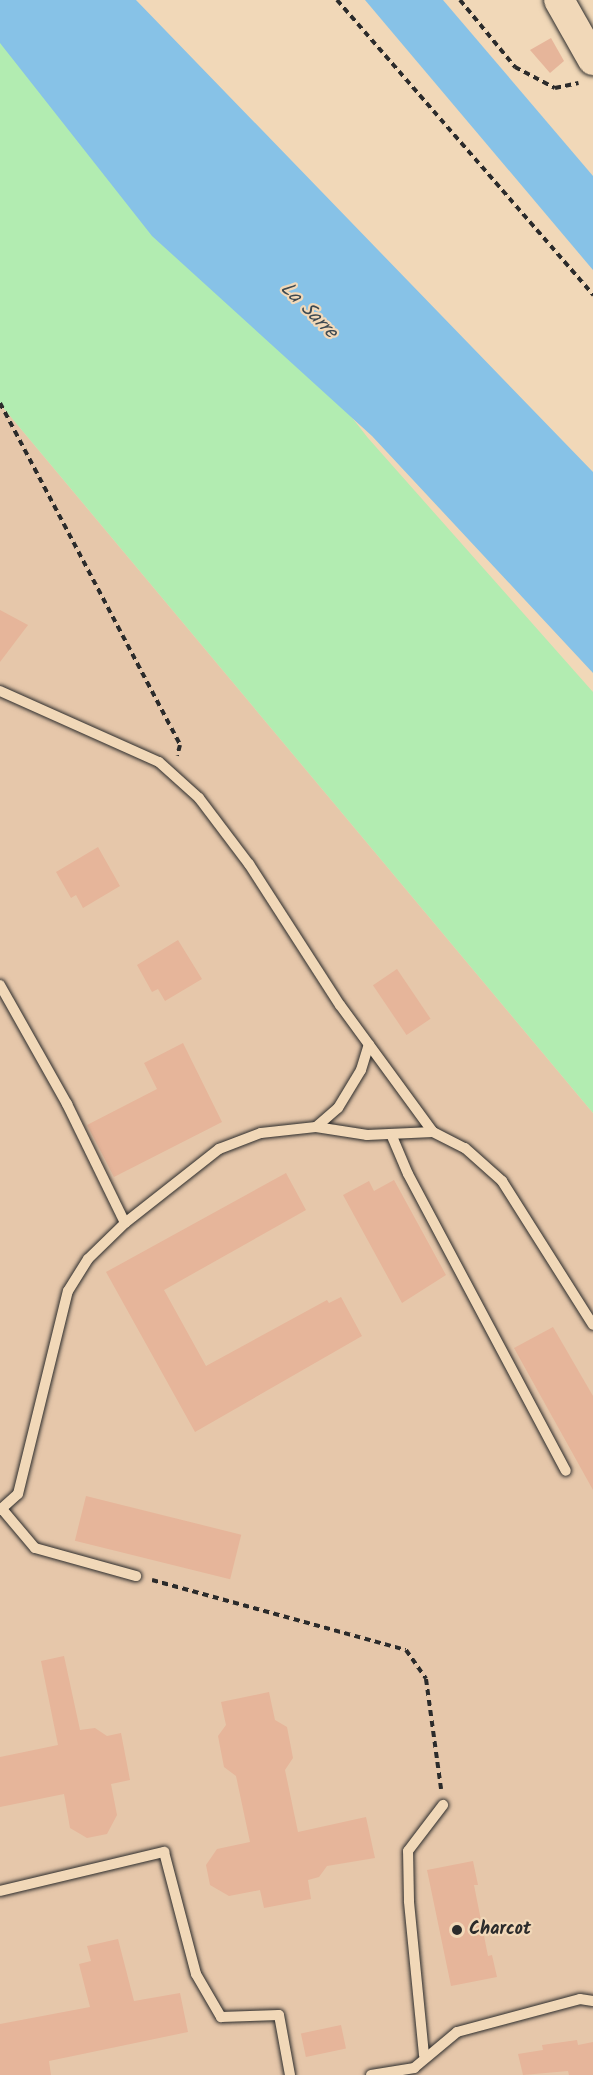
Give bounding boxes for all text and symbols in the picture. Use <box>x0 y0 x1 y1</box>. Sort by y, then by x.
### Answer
water label: La Sarre <box>275 278 341 344</box>
place label: Charcot <box>469 1919 531 1941</box>
marker: Charcot <box>450 1923 464 1937</box>

